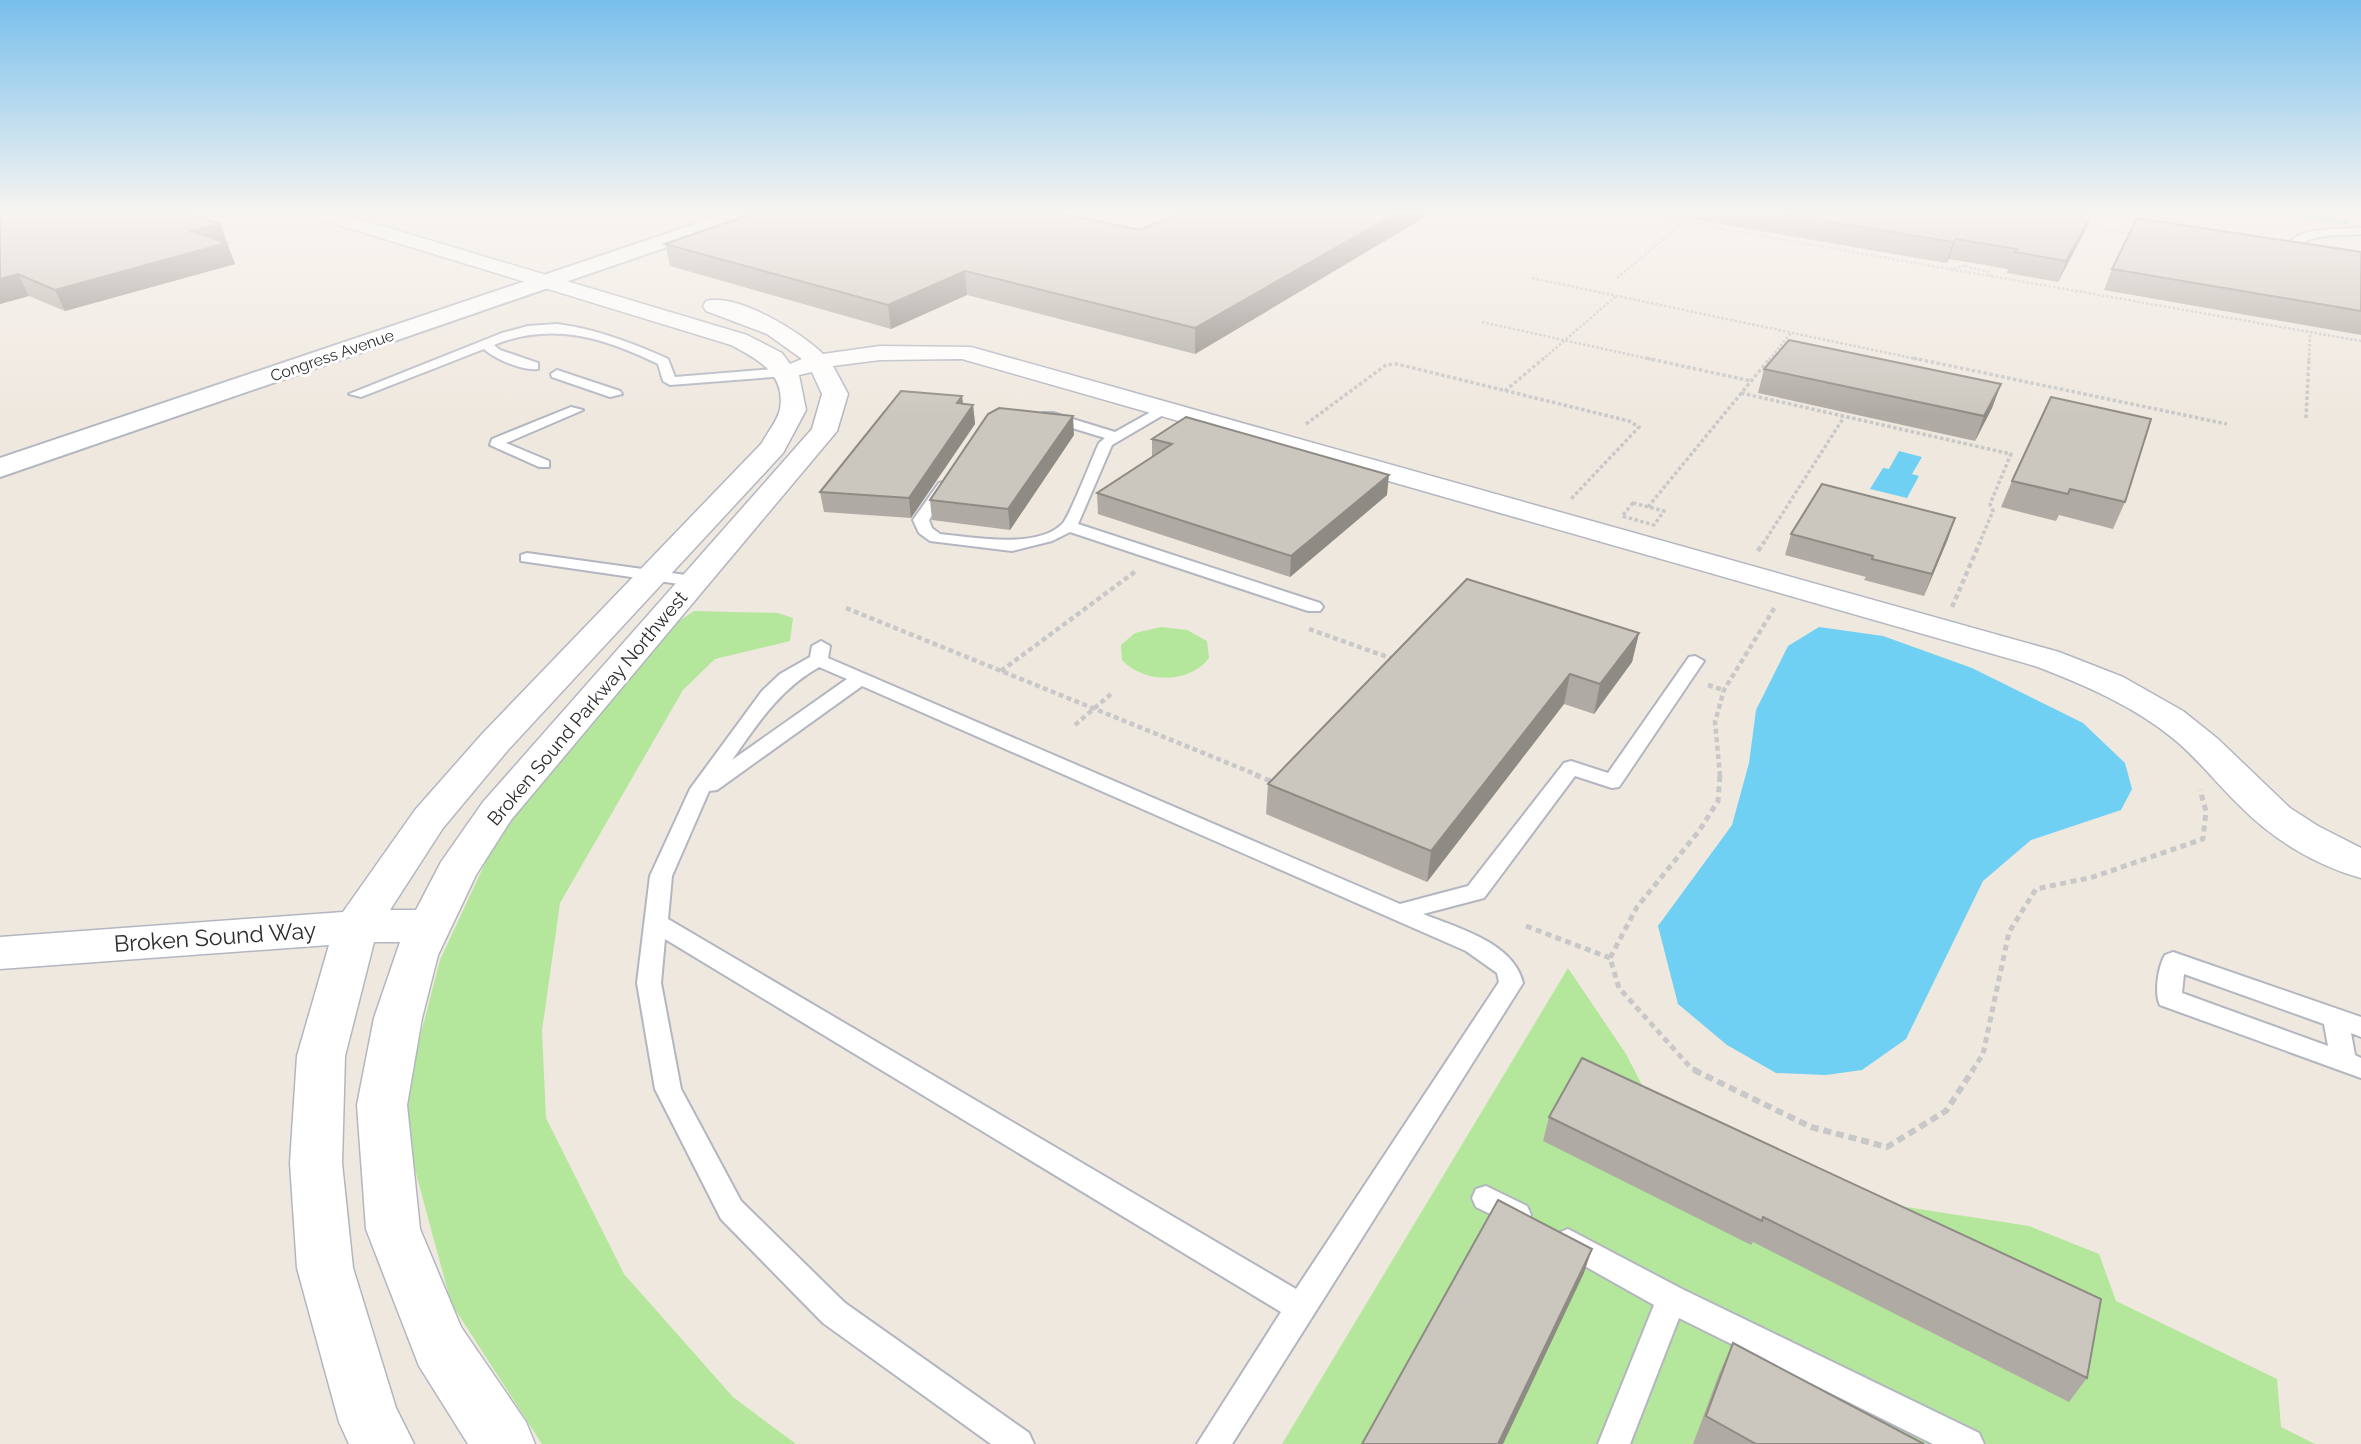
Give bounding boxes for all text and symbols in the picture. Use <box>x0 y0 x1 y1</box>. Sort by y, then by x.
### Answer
street label: Congress Avenue <box>268 325 397 386</box>
street label: Broken Sound Parkway Northwest <box>482 586 692 830</box>
street label: Broken Sound Way <box>113 916 317 957</box>

